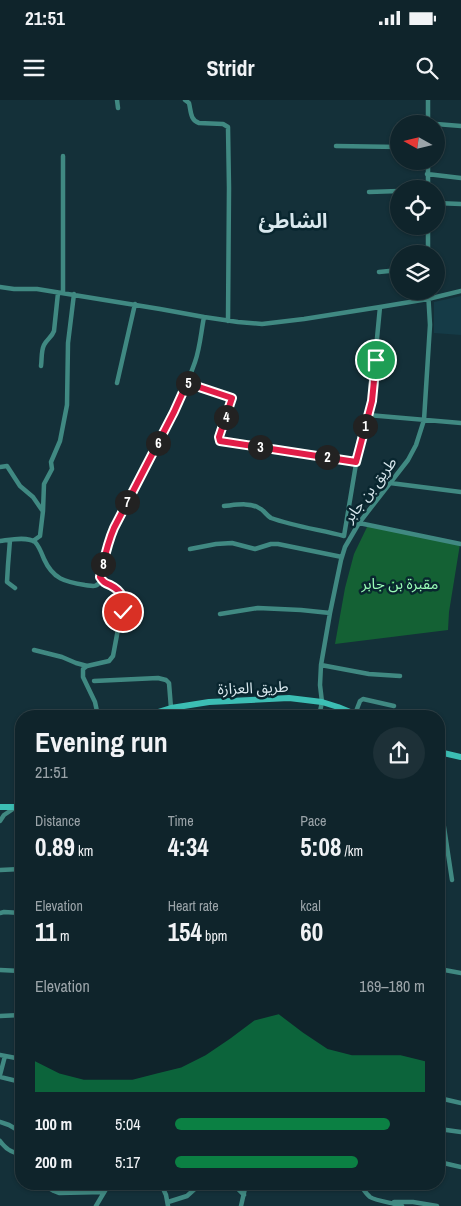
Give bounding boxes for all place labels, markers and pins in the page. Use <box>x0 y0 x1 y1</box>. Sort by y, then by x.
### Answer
pin <box>355 339 397 381</box>
pin: 5 <box>176 370 200 396</box>
pin: 4 <box>214 404 238 430</box>
pin: 1 <box>352 414 378 438</box>
pin: 6 <box>146 430 170 456</box>
pin: 3 <box>248 434 272 460</box>
pin: 2 <box>314 444 340 470</box>
pin: 7 <box>114 490 140 514</box>
pin: 8 <box>90 552 116 576</box>
pin <box>102 591 144 633</box>

